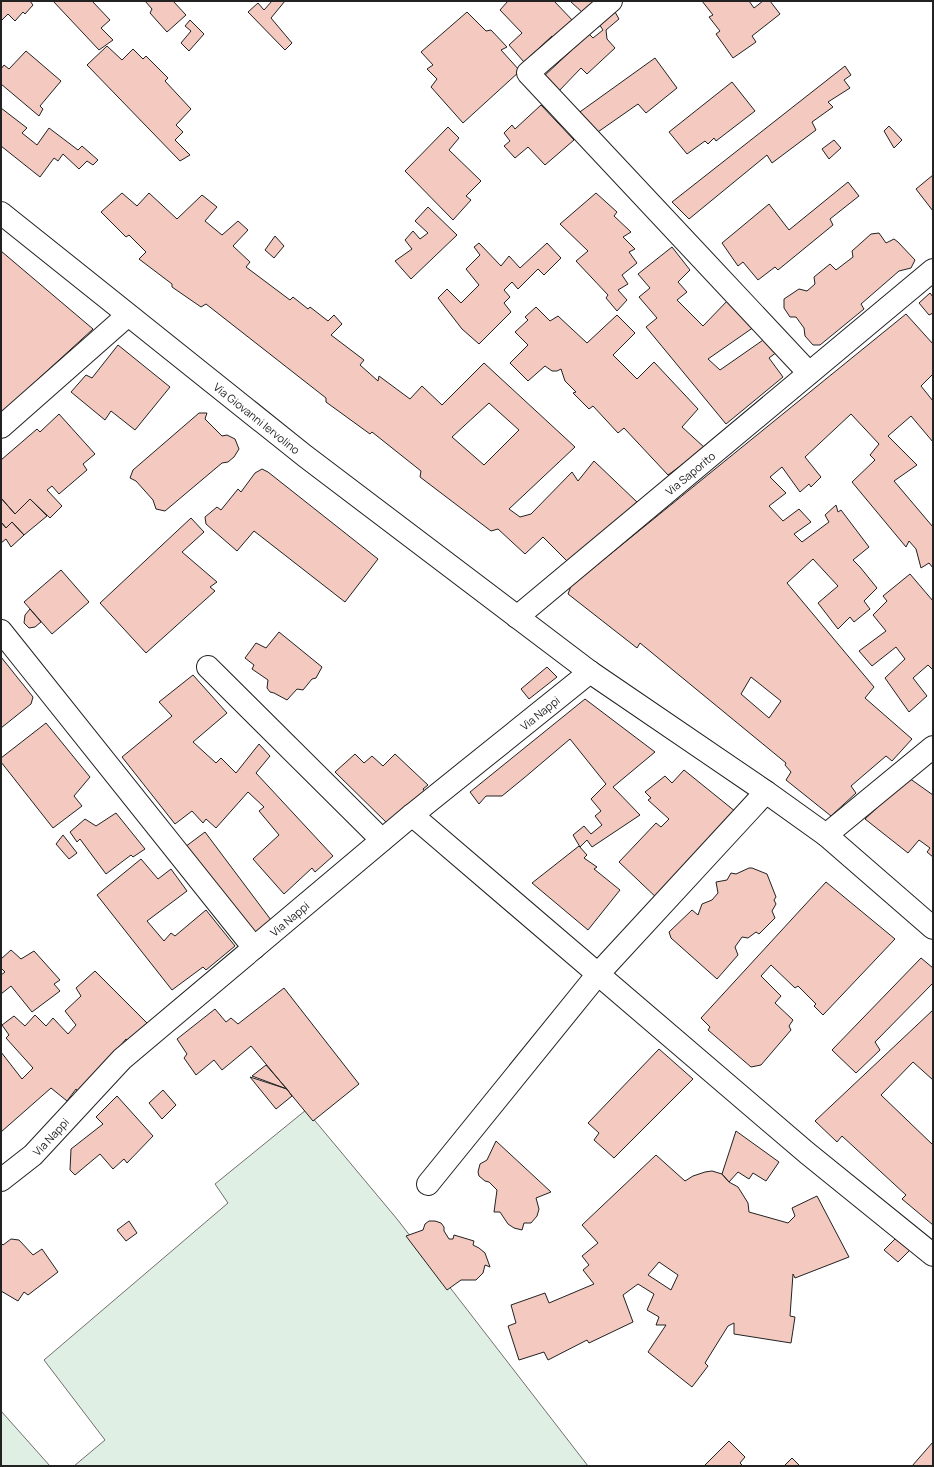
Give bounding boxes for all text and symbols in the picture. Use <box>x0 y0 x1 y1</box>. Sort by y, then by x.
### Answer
street label: Via Giovanni Iervolino <box>211 379 304 457</box>
street label: Via Saporito <box>662 447 718 498</box>
street label: Via Nappi <box>517 692 562 733</box>
street label: Via Nappi <box>267 898 312 939</box>
street label: Via Nappi <box>29 1114 72 1159</box>

